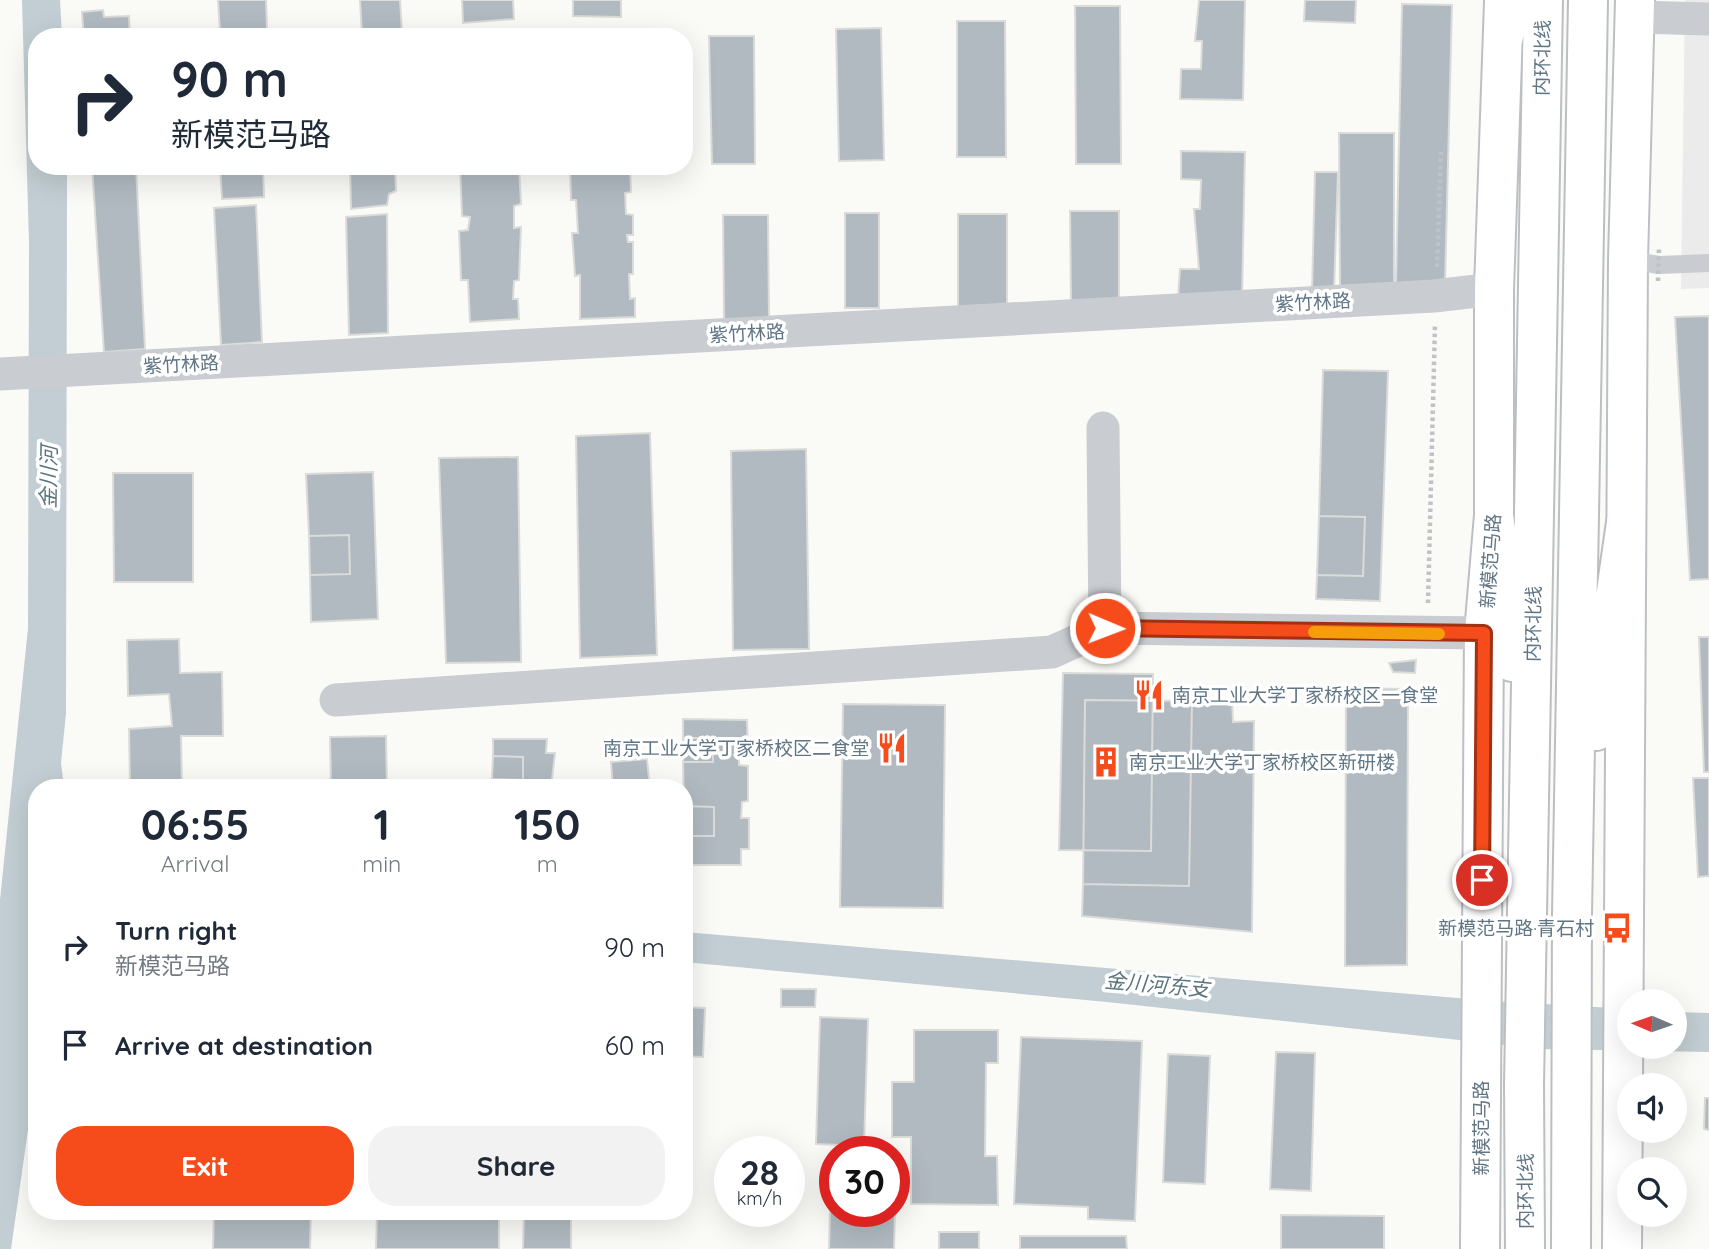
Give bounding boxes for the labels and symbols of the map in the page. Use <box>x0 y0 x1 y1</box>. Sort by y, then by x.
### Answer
street label: 内环北线 <box>1529 20 1555 96</box>
street label: 紫竹林路 <box>1274 288 1352 316</box>
street label: 紫竹林路 <box>708 319 786 347</box>
street label: 紫竹林路 <box>142 350 220 378</box>
water label: 金川河 <box>34 441 62 509</box>
street label: 新模范马路 <box>1475 513 1505 609</box>
street label: 内环北线 <box>1520 586 1546 662</box>
position arrow <box>1068 591 1142 665</box>
restaurant icon: 南京工业大学丁家桥校区一食堂 <box>1132 678 1166 712</box>
place label: 南京工业大学丁家桥校区一食堂 <box>1172 683 1438 707</box>
restaurant icon: 南京工业大学丁家桥校区二食堂 <box>875 731 909 765</box>
place label: 南京工业大学丁家桥校区二食堂 <box>603 736 869 760</box>
building icon: 南京工业大学丁家桥校区新研楼 <box>1089 745 1123 779</box>
place label: 南京工业大学丁家桥校区新研楼 <box>1129 750 1395 774</box>
pin <box>1452 850 1512 910</box>
bus stop icon: 新模范马路·青石村 <box>1600 911 1634 945</box>
place label: 新模范马路·青石村 <box>1438 916 1594 940</box>
water label: 金川河东支 <box>1104 966 1212 1002</box>
north arrow <box>1617 989 1687 1059</box>
street label: 新模范马路 <box>1469 1080 1493 1176</box>
speed limit sign: 30 <box>819 1136 910 1227</box>
street label: 内环北线 <box>1513 1153 1537 1229</box>

